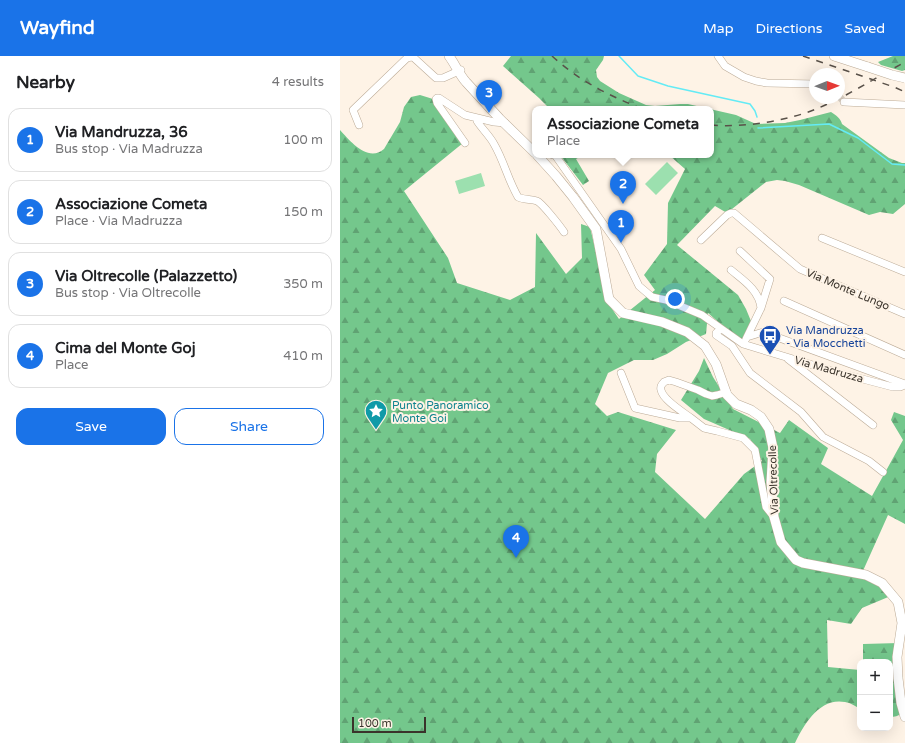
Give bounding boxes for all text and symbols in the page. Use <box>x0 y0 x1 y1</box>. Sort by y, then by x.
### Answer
text: Wayfind <box>20 17 95 39</box>
text: Map <box>703 20 734 37</box>
text: Directions <box>756 20 823 37</box>
text: Saved <box>845 20 885 37</box>
north arrow <box>809 68 845 104</box>
text: Nearby <box>16 72 75 93</box>
text: 4 results <box>272 74 324 90</box>
pin: 3 <box>476 80 502 113</box>
popup <box>532 106 714 158</box>
text: Associazione Cometa <box>547 115 699 133</box>
text: Via Mandruzza, 36 <box>55 123 188 141</box>
text: 1 <box>26 132 34 148</box>
text: 100 m <box>283 132 323 148</box>
text: Place <box>547 133 580 149</box>
text: Bus stop · Via Madruzza <box>55 141 203 157</box>
pin: 2 <box>610 171 636 204</box>
text: Associazione Cometa <box>55 195 207 213</box>
text: 2 <box>26 204 34 220</box>
text: 150 m <box>283 204 323 220</box>
pin: 1 <box>608 210 634 243</box>
text: Place · Via Madruzza <box>55 213 183 229</box>
street label: Via Monte Lungo <box>804 266 892 313</box>
text: Via Oltrecolle (Palazzetto) <box>55 267 237 285</box>
text: 3 <box>26 276 34 292</box>
text: 350 m <box>283 276 323 292</box>
text: Bus stop · Via Oltrecolle <box>55 285 201 301</box>
your location <box>665 289 685 309</box>
bus stop icon: Via Mandruzza - Via Mocchetti <box>757 323 783 356</box>
place label: Via Mandruzza - Via Mocchetti <box>786 324 866 350</box>
text: Cima del Monte Goj <box>55 339 196 357</box>
text: 4 <box>26 348 34 364</box>
text: 410 m <box>283 348 323 364</box>
street label: Via Madruzza <box>793 353 865 386</box>
text: Place <box>55 357 88 373</box>
place icon: Punto Panoramico Monte Goi <box>363 398 389 431</box>
place label: Punto Panoramico Monte Goi <box>392 399 489 425</box>
button: Save <box>16 408 166 445</box>
button: Share <box>174 408 324 445</box>
street label: Via Oltrecolle <box>766 445 781 515</box>
pin: 4 <box>503 525 529 558</box>
map controls <box>857 659 893 731</box>
button: + <box>857 659 893 695</box>
button: − <box>857 695 893 731</box>
scale bar <box>352 715 426 734</box>
text: 100 m <box>358 717 392 730</box>

